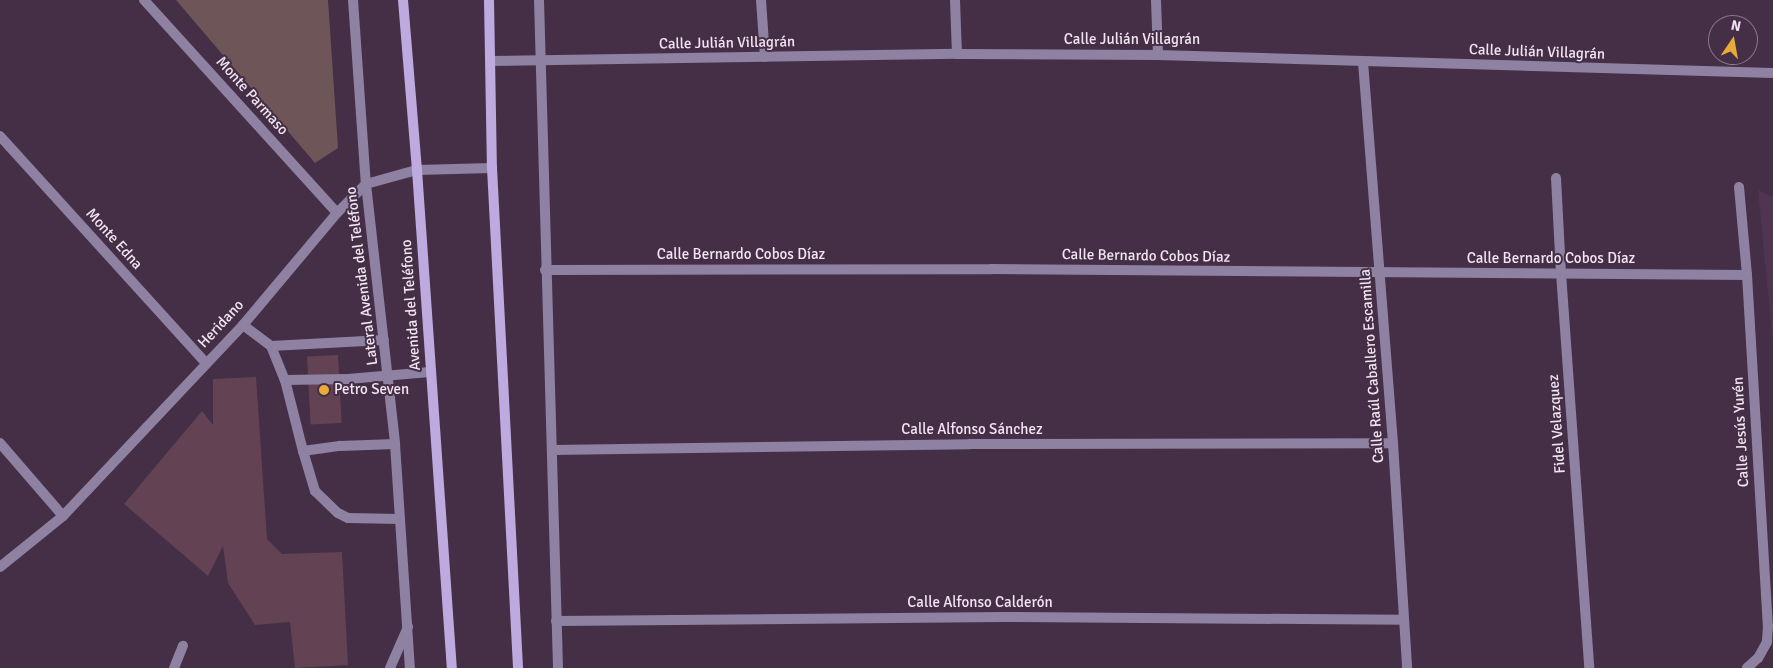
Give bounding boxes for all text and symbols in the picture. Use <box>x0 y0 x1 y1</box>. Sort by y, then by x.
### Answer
north arrow <box>1708 15 1758 65</box>
text: N <box>1729 16 1743 35</box>
street label: Calle Julián Villagrán <box>1064 31 1200 49</box>
street label: Calle Julián Villagrán <box>659 33 795 53</box>
street label: Calle Julián Villagrán <box>1469 41 1605 63</box>
street label: Monte Parmaso <box>212 53 292 139</box>
street label: Lateral Avenida del Teléfono <box>342 186 382 366</box>
street label: Monte Edna <box>82 205 146 273</box>
street label: Avenida del Teléfono <box>397 239 425 371</box>
street label: Calle Bernardo Cobos Díaz <box>657 246 825 264</box>
street label: Calle Bernardo Cobos Díaz <box>1062 246 1230 266</box>
street label: Calle Bernardo Cobos Díaz <box>1467 250 1635 268</box>
street label: Calle Raúl Caballero Escamilla <box>1356 268 1388 464</box>
street label: Heridano <box>194 296 248 352</box>
street label: Fidel Velazquez <box>1545 374 1569 474</box>
street label: Calle Jesús Yurén <box>1729 376 1753 488</box>
place label: Petro Seven <box>334 381 409 399</box>
marker: Petro Seven <box>318 384 330 396</box>
street label: Calle Alfonso Sánchez <box>901 421 1043 439</box>
street label: Calle Alfonso Calderón <box>907 594 1053 612</box>

